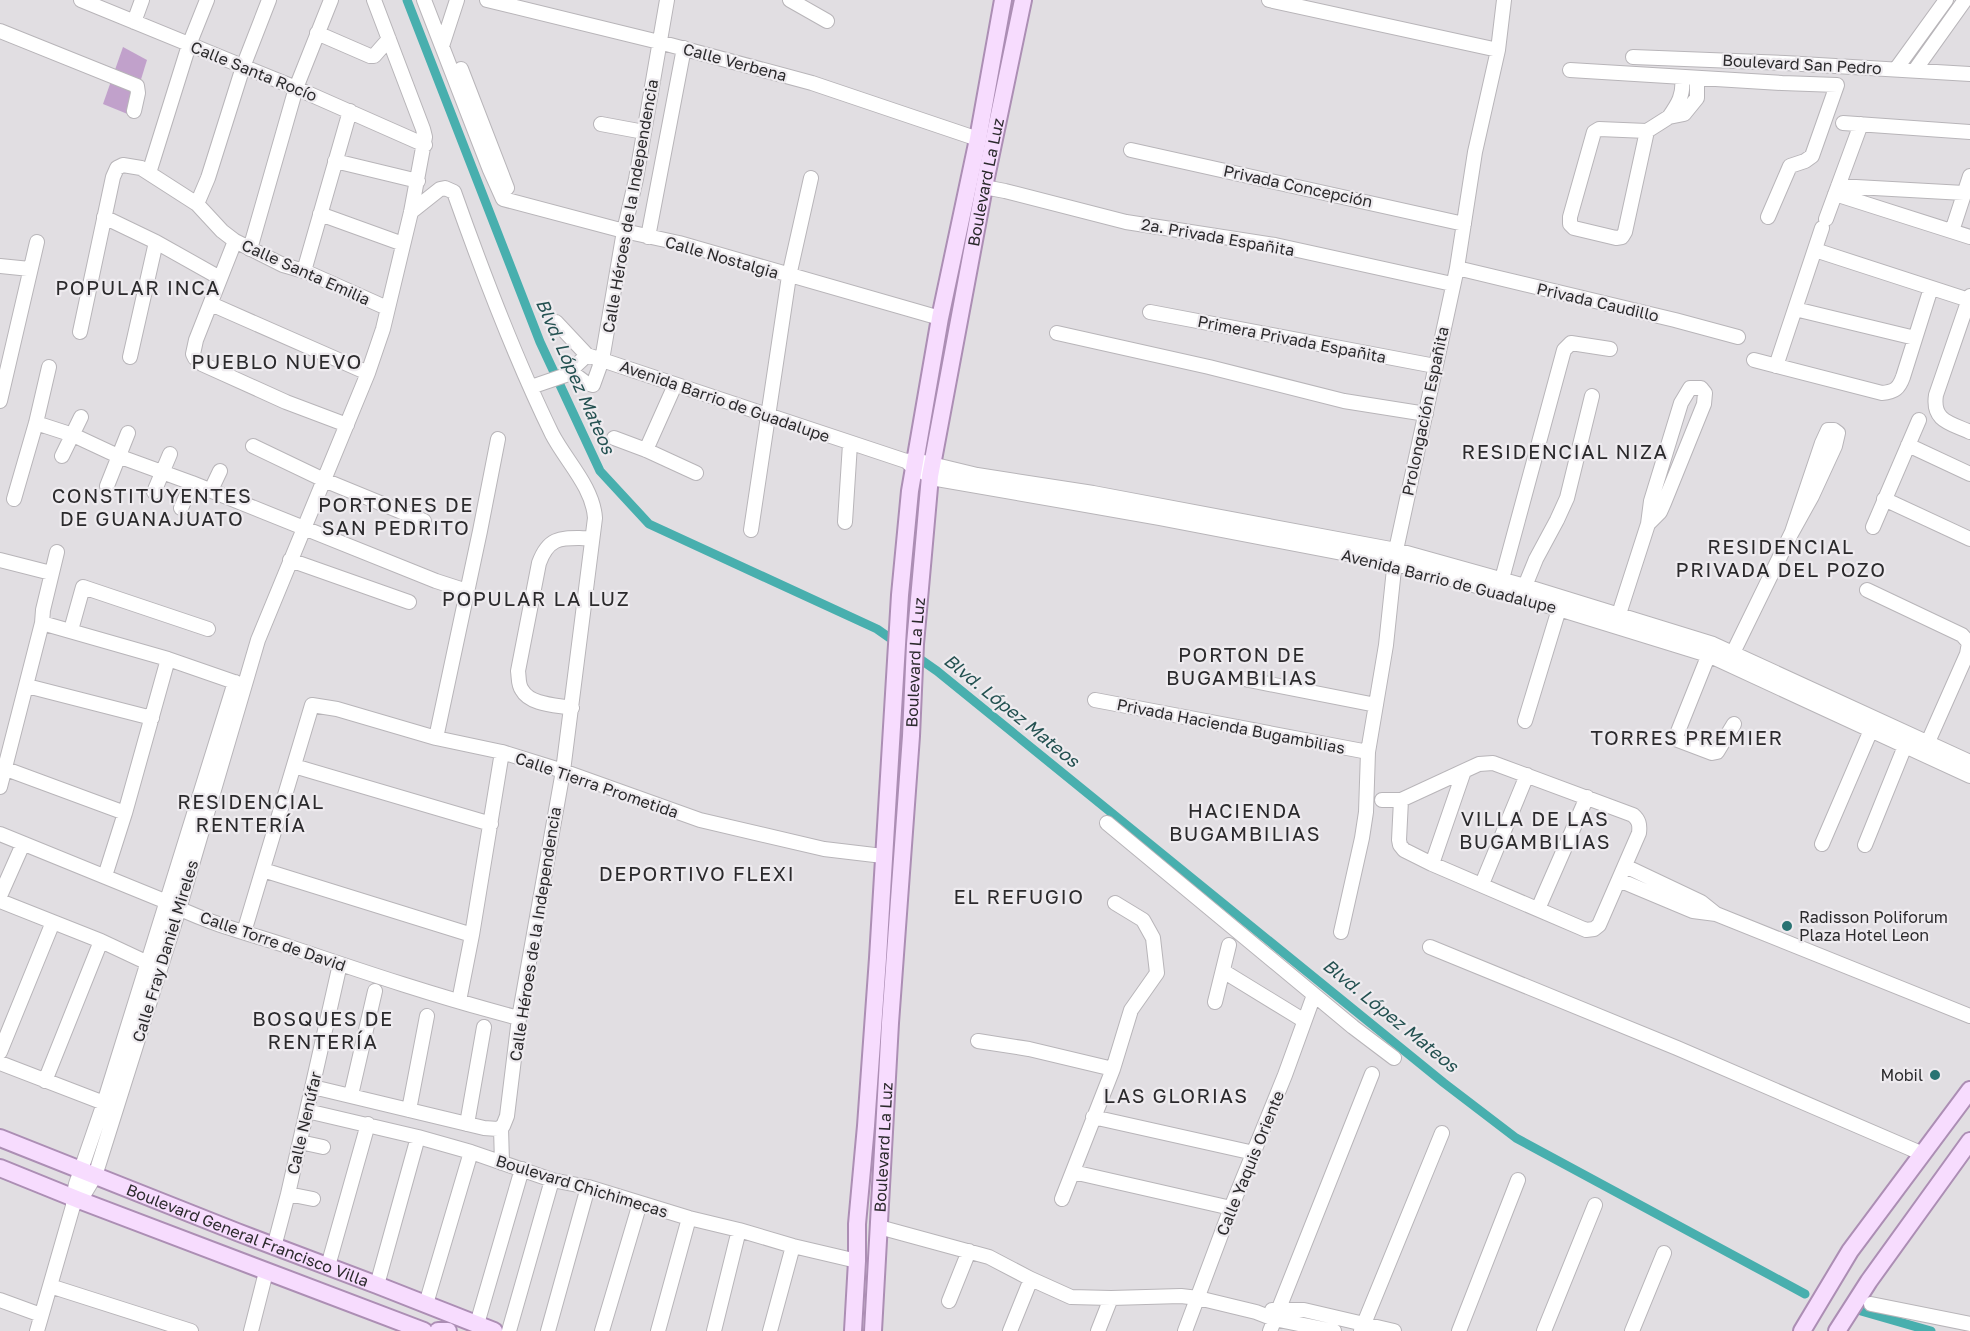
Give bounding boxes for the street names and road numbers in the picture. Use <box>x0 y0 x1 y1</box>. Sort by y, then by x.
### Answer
street label: Calle Santa Rocío <box>188 37 320 105</box>
street label: Calle Verbena <box>681 39 789 85</box>
street label: Boulevard San Pedro <box>1722 50 1882 78</box>
street label: Calle Héroes de la Independencia <box>598 78 662 334</box>
street label: Boulevard La Luz <box>963 116 1008 248</box>
street label: Privada Concepción <box>1222 160 1374 212</box>
street label: 2a. Privada Españita <box>1140 214 1296 260</box>
street label: Calle Nostalgia <box>663 231 781 283</box>
street label: Calle Santa Emilia <box>239 235 373 309</box>
street label: Privada Caudillo <box>1535 278 1661 326</box>
street label: Primera Privada Españita <box>1196 311 1388 367</box>
street label: Prolongación Españita <box>1397 325 1453 497</box>
street label: Avenida Barrio de Guadalupe <box>617 356 833 446</box>
street label: Avenida Barrio de Guadalupe <box>1339 545 1559 617</box>
street label: Boulevard La Luz <box>901 596 929 728</box>
street label: Privada Hacienda Bugambilias <box>1115 694 1347 758</box>
street label: Calle Tierra Prometida <box>513 748 681 822</box>
street label: Calle Héroes de la Independencia <box>505 805 565 1063</box>
street label: Calle Fray Daniel Mireles <box>128 857 202 1045</box>
street label: Calle Torre de David <box>197 907 349 975</box>
street label: Calle Nenúfar <box>282 1070 326 1176</box>
street label: Boulevard La Luz <box>870 1082 897 1213</box>
street label: Calle Yaquis Oriente <box>1212 1088 1288 1238</box>
street label: Boulevard Chichimecas <box>494 1150 670 1222</box>
street label: Boulevard General Francisco Villa <box>124 1179 372 1291</box>

